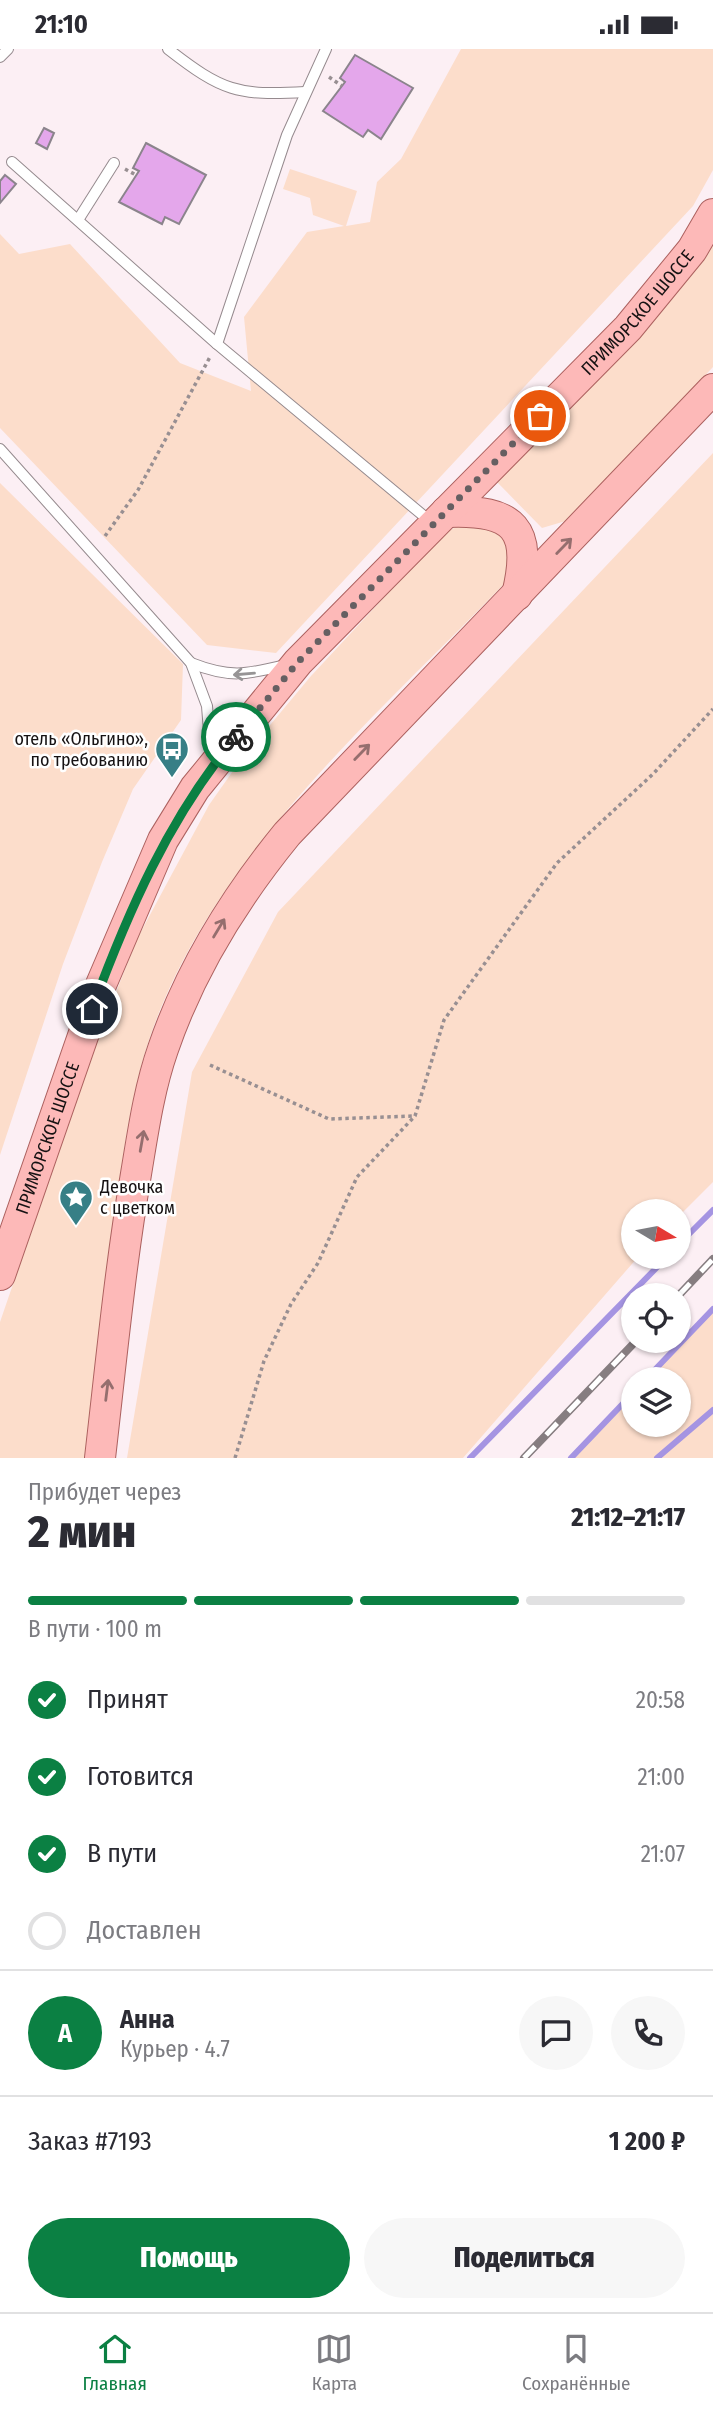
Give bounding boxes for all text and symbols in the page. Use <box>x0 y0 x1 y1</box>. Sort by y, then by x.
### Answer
text: 21:10 <box>35 9 88 40</box>
street label: ПРИМОРСКОЕ ШОССЕ <box>577 245 698 380</box>
pin <box>510 386 570 446</box>
icon: bag <box>521 397 559 435</box>
one-way arrow <box>555 538 572 555</box>
one-way arrow <box>233 668 256 681</box>
courier <box>201 702 271 772</box>
icon: bike <box>217 718 255 756</box>
place label: отель «Ольгино», по требованию <box>14 728 148 771</box>
bus stop icon: отель «Ольгино», по требованию <box>153 730 191 779</box>
one-way arrow <box>354 744 371 761</box>
one-way arrow <box>212 919 226 939</box>
pin <box>62 979 122 1039</box>
icon: home <box>73 990 111 1028</box>
street label: ПРИМОРСКОЕ ШОССЕ <box>11 1059 84 1217</box>
one-way arrow <box>136 1130 149 1153</box>
place label: Девочка с цветком <box>99 1176 175 1219</box>
place icon: Девочка с цветком <box>57 1178 95 1227</box>
north arrow <box>621 1199 691 1269</box>
map controls <box>621 1199 691 1437</box>
button: locate <box>621 1283 691 1353</box>
button: layers <box>621 1367 691 1437</box>
one-way arrow <box>101 1379 114 1402</box>
text: Прибудет через <box>28 1478 181 1506</box>
text: 21:12–21:17 <box>571 1502 685 1533</box>
text: 2 мин <box>28 1504 136 1559</box>
text: В пути · 100 m <box>28 1615 162 1643</box>
icon: check <box>28 1681 66 1719</box>
text: Принят <box>87 1684 168 1715</box>
text: 20:58 <box>636 1686 685 1714</box>
icon: check <box>28 1758 66 1796</box>
text: Готовится <box>87 1761 194 1792</box>
text: 21:00 <box>638 1763 685 1791</box>
icon: check <box>28 1835 66 1873</box>
text: В пути <box>87 1838 157 1869</box>
text: 21:07 <box>641 1840 685 1868</box>
text: Доставлен <box>87 1915 202 1946</box>
button: chat <box>519 1996 593 2070</box>
button: phone <box>611 1996 685 2070</box>
text: Анна <box>120 2004 175 2035</box>
text: А <box>58 2018 72 2049</box>
text: Курьер · 4.7 <box>120 2035 230 2063</box>
text: Заказ #7193 <box>28 2126 152 2157</box>
text: 1 200 ₽ <box>609 2126 685 2157</box>
button: Помощь <box>28 2218 350 2298</box>
button: Поделиться <box>364 2218 685 2298</box>
tab: Главная <box>82 2330 147 2395</box>
tab: Карта <box>312 2330 357 2395</box>
tab: Сохранённые <box>522 2330 631 2395</box>

